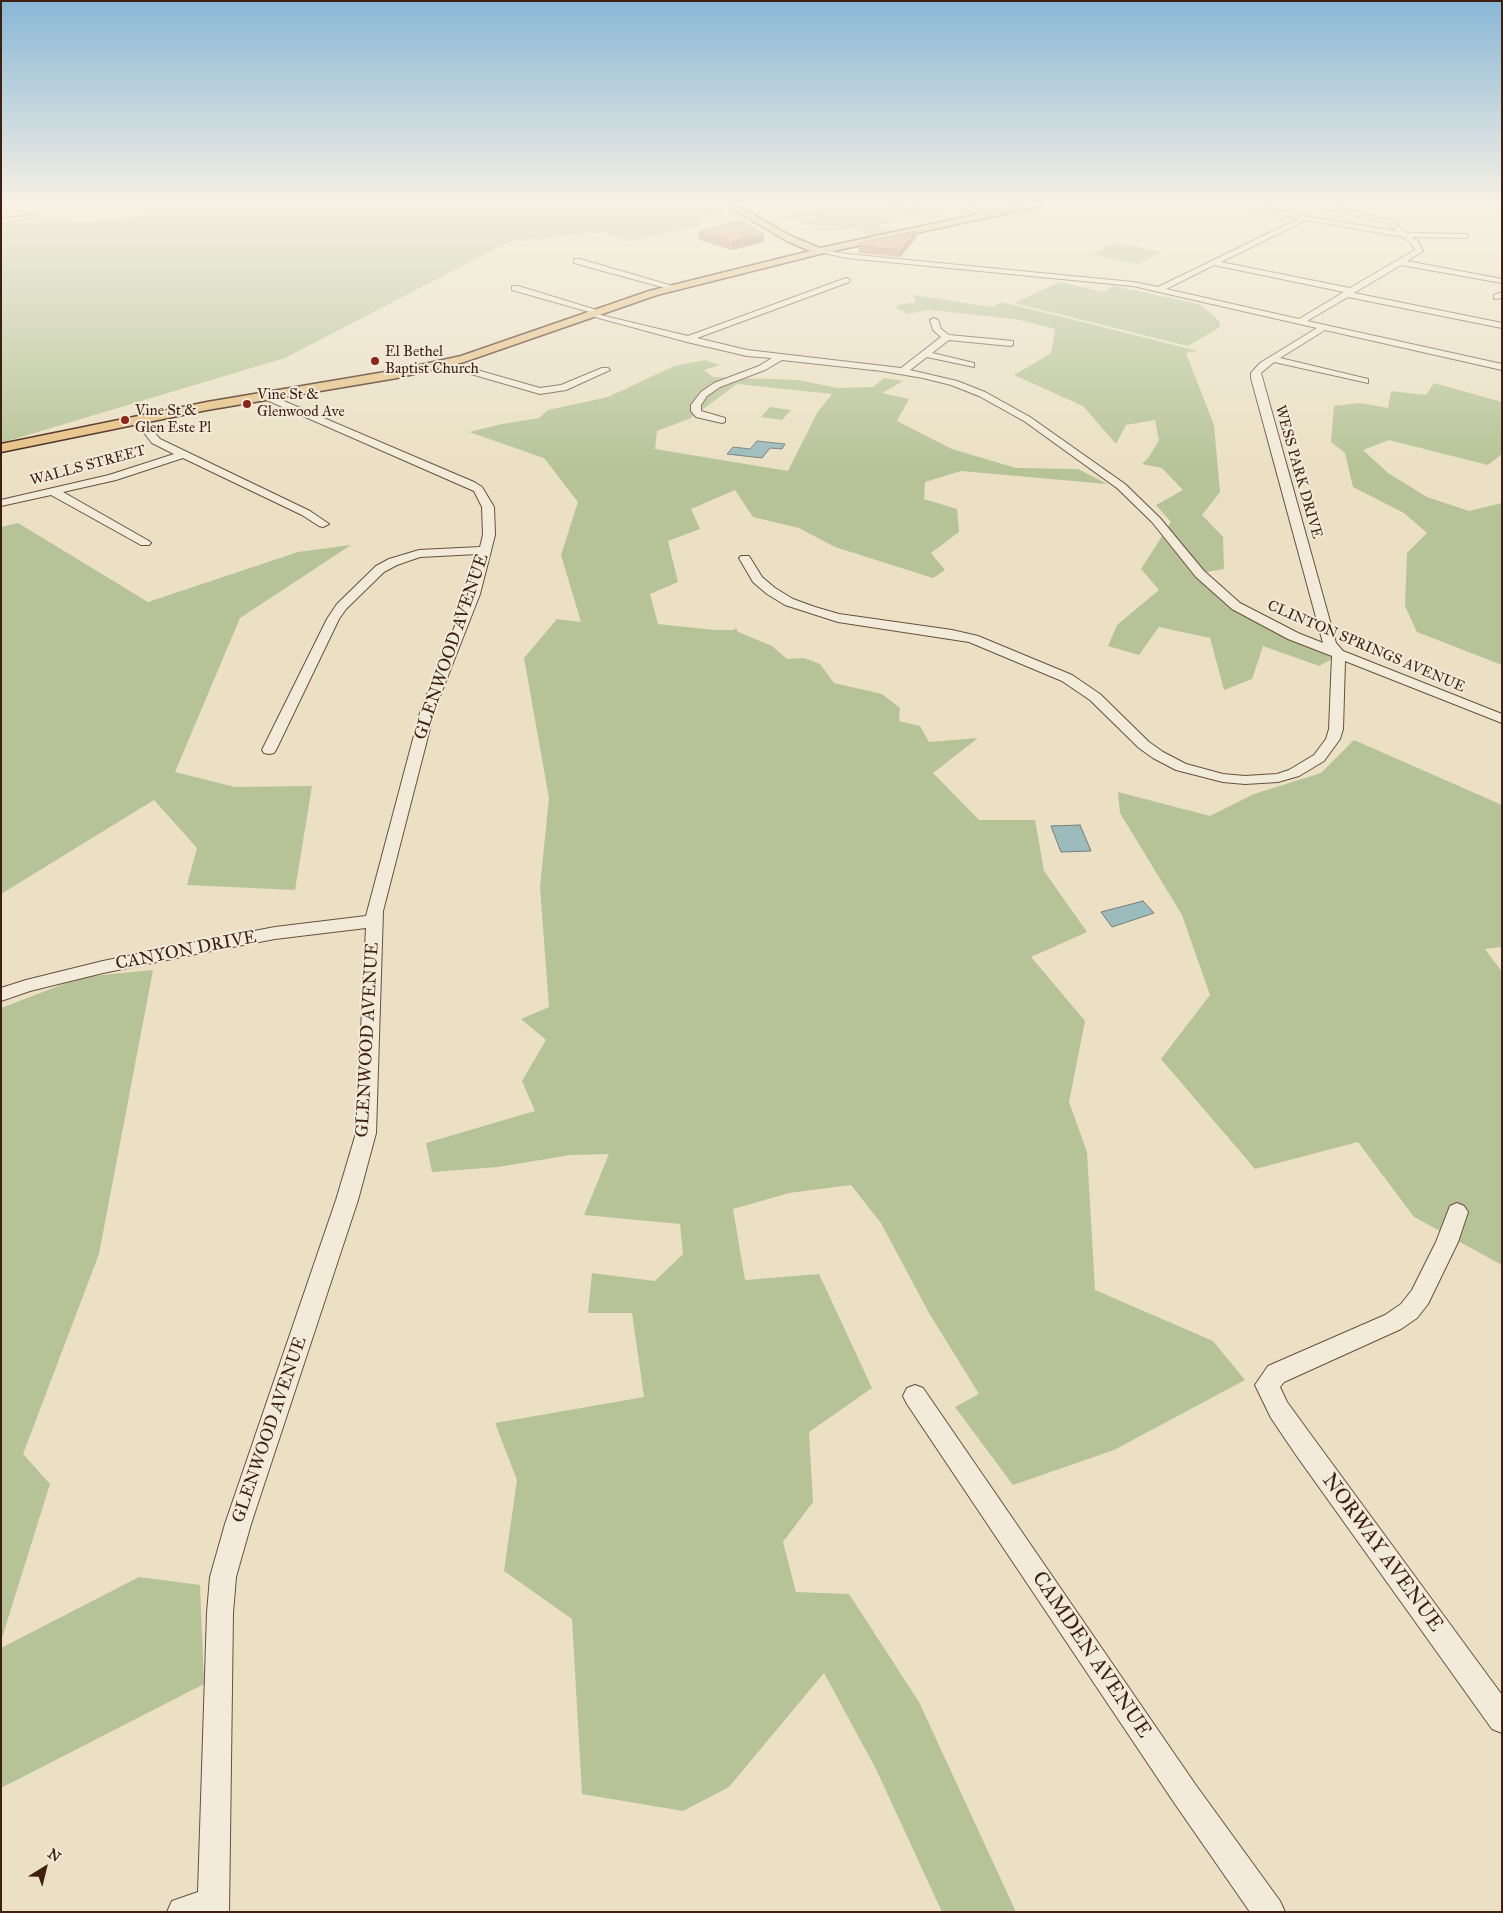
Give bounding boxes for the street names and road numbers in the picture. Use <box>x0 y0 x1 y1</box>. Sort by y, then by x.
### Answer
street label: WESS PARK DRIVE <box>1270 403 1326 541</box>
street label: WALLS STREET <box>28 442 148 490</box>
street label: GLENWOOD AVENUE <box>410 551 494 743</box>
street label: CLINTON SPRINGS AVENUE <box>1264 597 1468 697</box>
street label: CANYON DRIVE <box>114 927 258 975</box>
street label: GLENWOOD AVENUE <box>352 942 384 1138</box>
street label: GLENWOOD AVENUE <box>228 1334 312 1526</box>
street label: NORWAY AVENUE <box>1316 1469 1448 1637</box>
street label: CAMDEN AVENUE <box>1026 1567 1156 1743</box>

